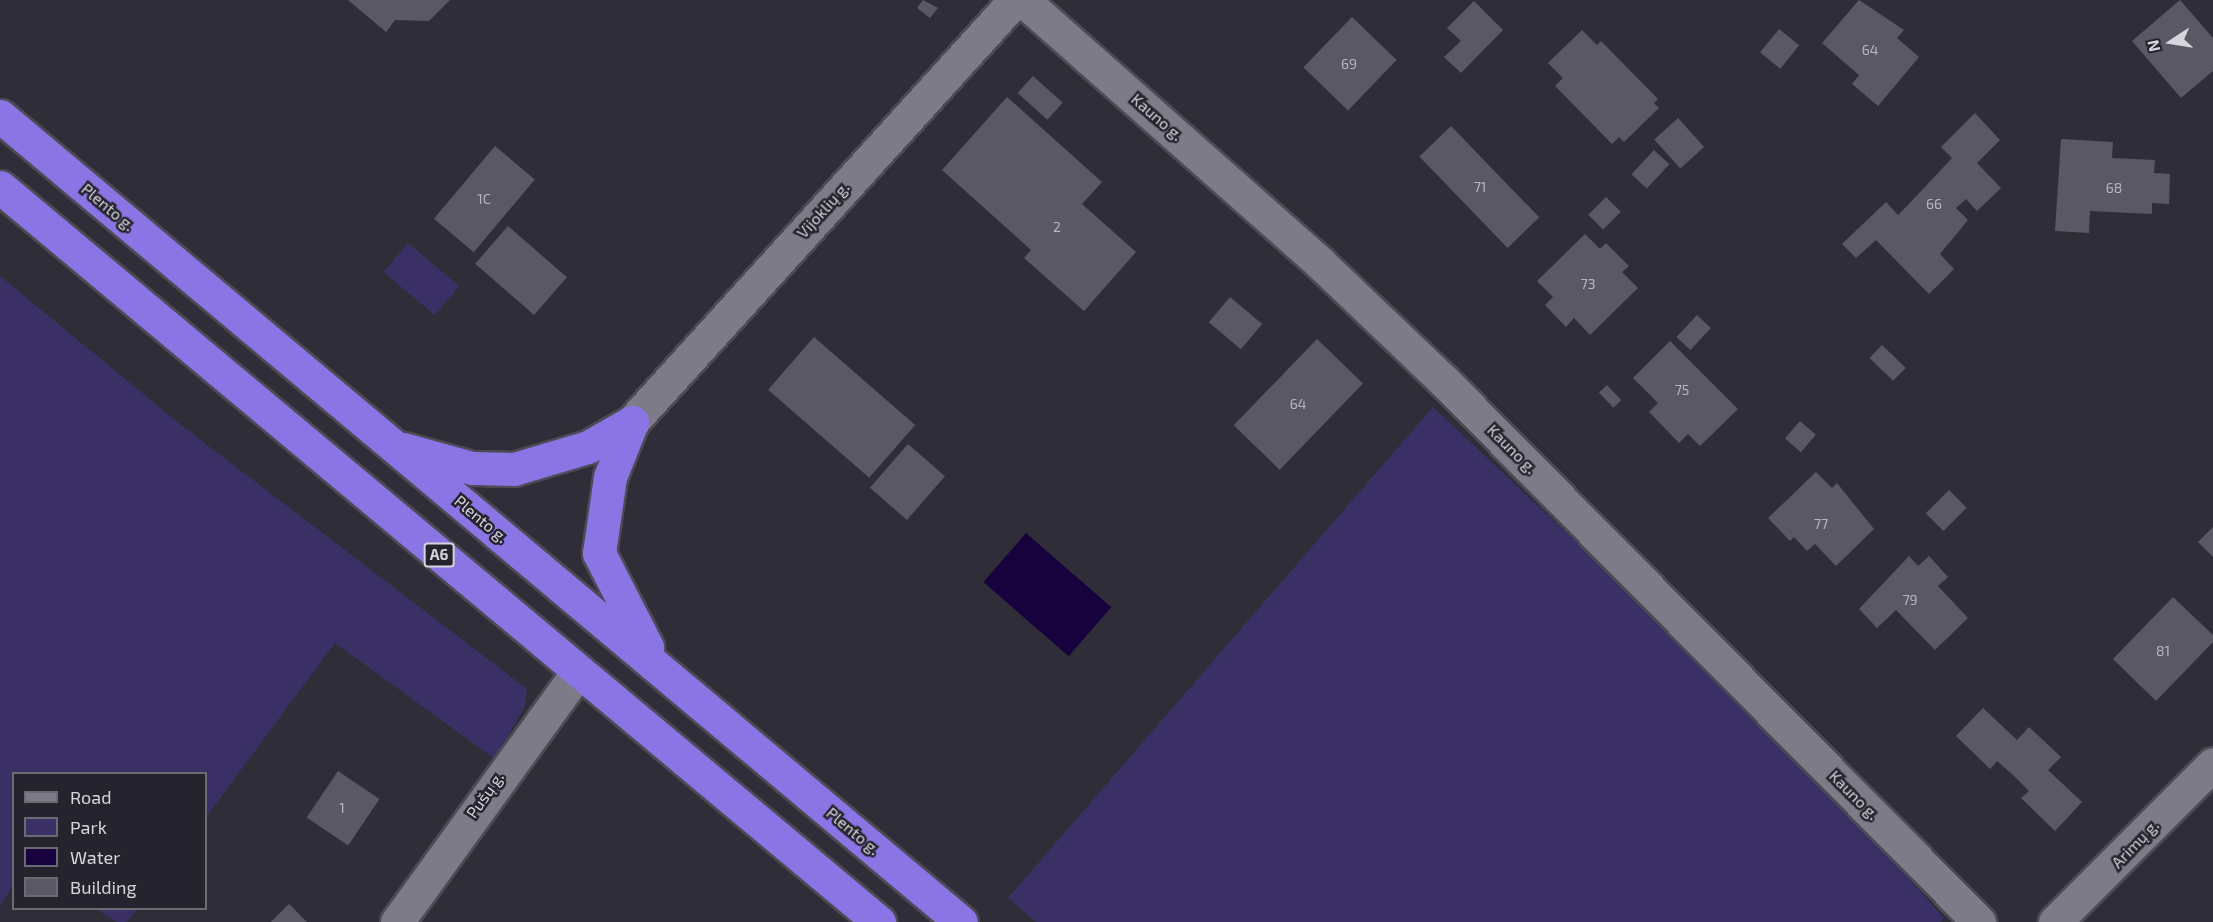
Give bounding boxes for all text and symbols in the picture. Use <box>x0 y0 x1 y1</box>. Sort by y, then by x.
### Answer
north arrow <box>2141 12 2201 72</box>
text: N <box>2142 38 2163 53</box>
house number: 64 <box>1862 42 1878 58</box>
house number: 69 <box>1341 56 1357 72</box>
street label: Kauno g. <box>1127 89 1187 145</box>
street label: Vijoklių g. <box>793 178 853 242</box>
street label: Plento g. <box>78 179 138 235</box>
house number: 71 <box>1474 179 1486 195</box>
house number: 68 <box>2106 180 2122 196</box>
house number: 1C <box>477 191 491 207</box>
house number: 66 <box>1926 196 1942 212</box>
house number: 2 <box>1053 219 1061 235</box>
house number: 73 <box>1581 276 1595 292</box>
house number: 75 <box>1675 382 1689 398</box>
house number: 64 <box>1290 396 1306 412</box>
street label: Kauno g. <box>1483 420 1541 478</box>
street label: Plento g. <box>451 491 511 547</box>
house number: 77 <box>1814 516 1828 532</box>
road number: A6 <box>422 543 456 567</box>
house number: 79 <box>1902 592 1918 608</box>
house number: 81 <box>2156 643 2170 659</box>
street label: Kauno g. <box>1825 766 1883 824</box>
street label: Pušų g. <box>462 768 508 822</box>
legend <box>12 772 207 910</box>
text: Road <box>70 786 111 808</box>
house number: 1 <box>339 800 345 816</box>
street label: Plento g. <box>823 803 883 859</box>
text: Park <box>70 816 107 838</box>
street label: Arimų g. <box>2107 816 2163 872</box>
text: Water <box>70 846 120 868</box>
text: Building <box>70 876 137 898</box>

